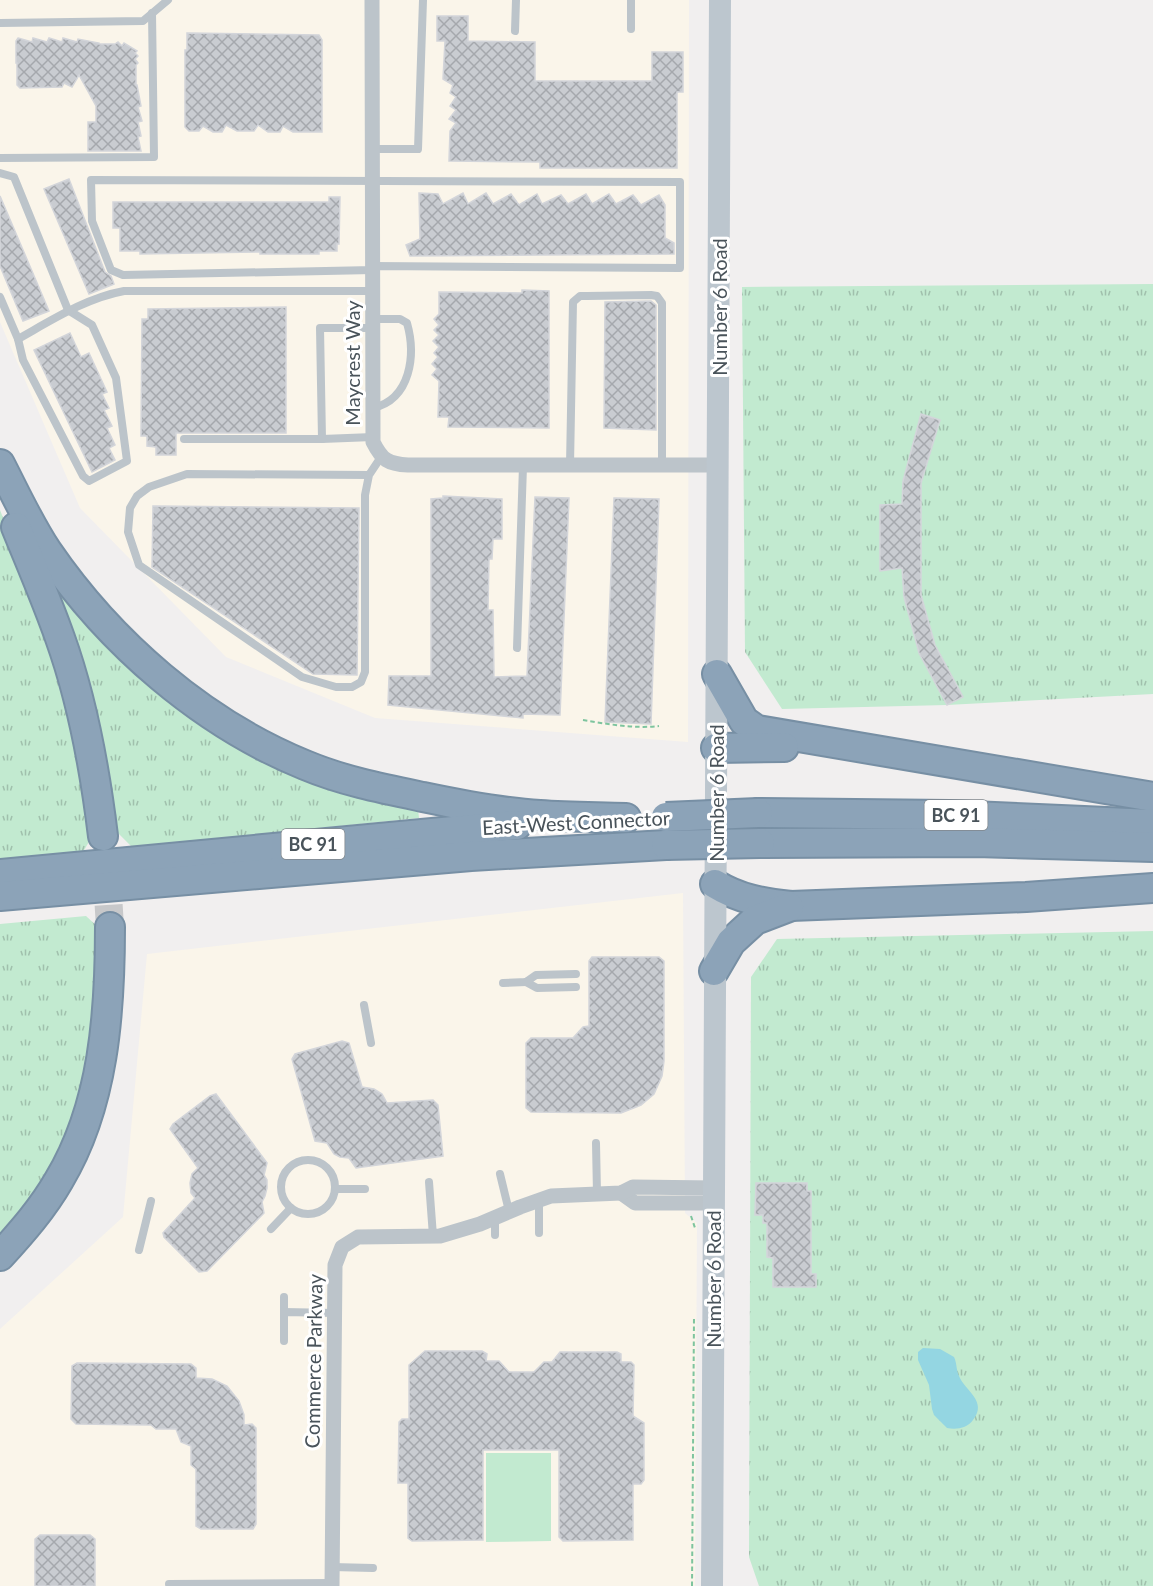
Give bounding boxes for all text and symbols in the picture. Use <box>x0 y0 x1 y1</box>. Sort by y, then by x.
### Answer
street label: Number 6 Road <box>707 238 731 376</box>
street label: Maycrest Way <box>340 300 364 426</box>
street label: Number 6 Road <box>704 724 728 862</box>
road number: BC 91 <box>924 800 988 830</box>
street label: East-West Connector <box>481 805 671 839</box>
road number: BC 91 <box>282 829 344 859</box>
street label: Number 6 Road <box>701 1210 725 1348</box>
street label: Commerce Parkway <box>299 1273 327 1448</box>

